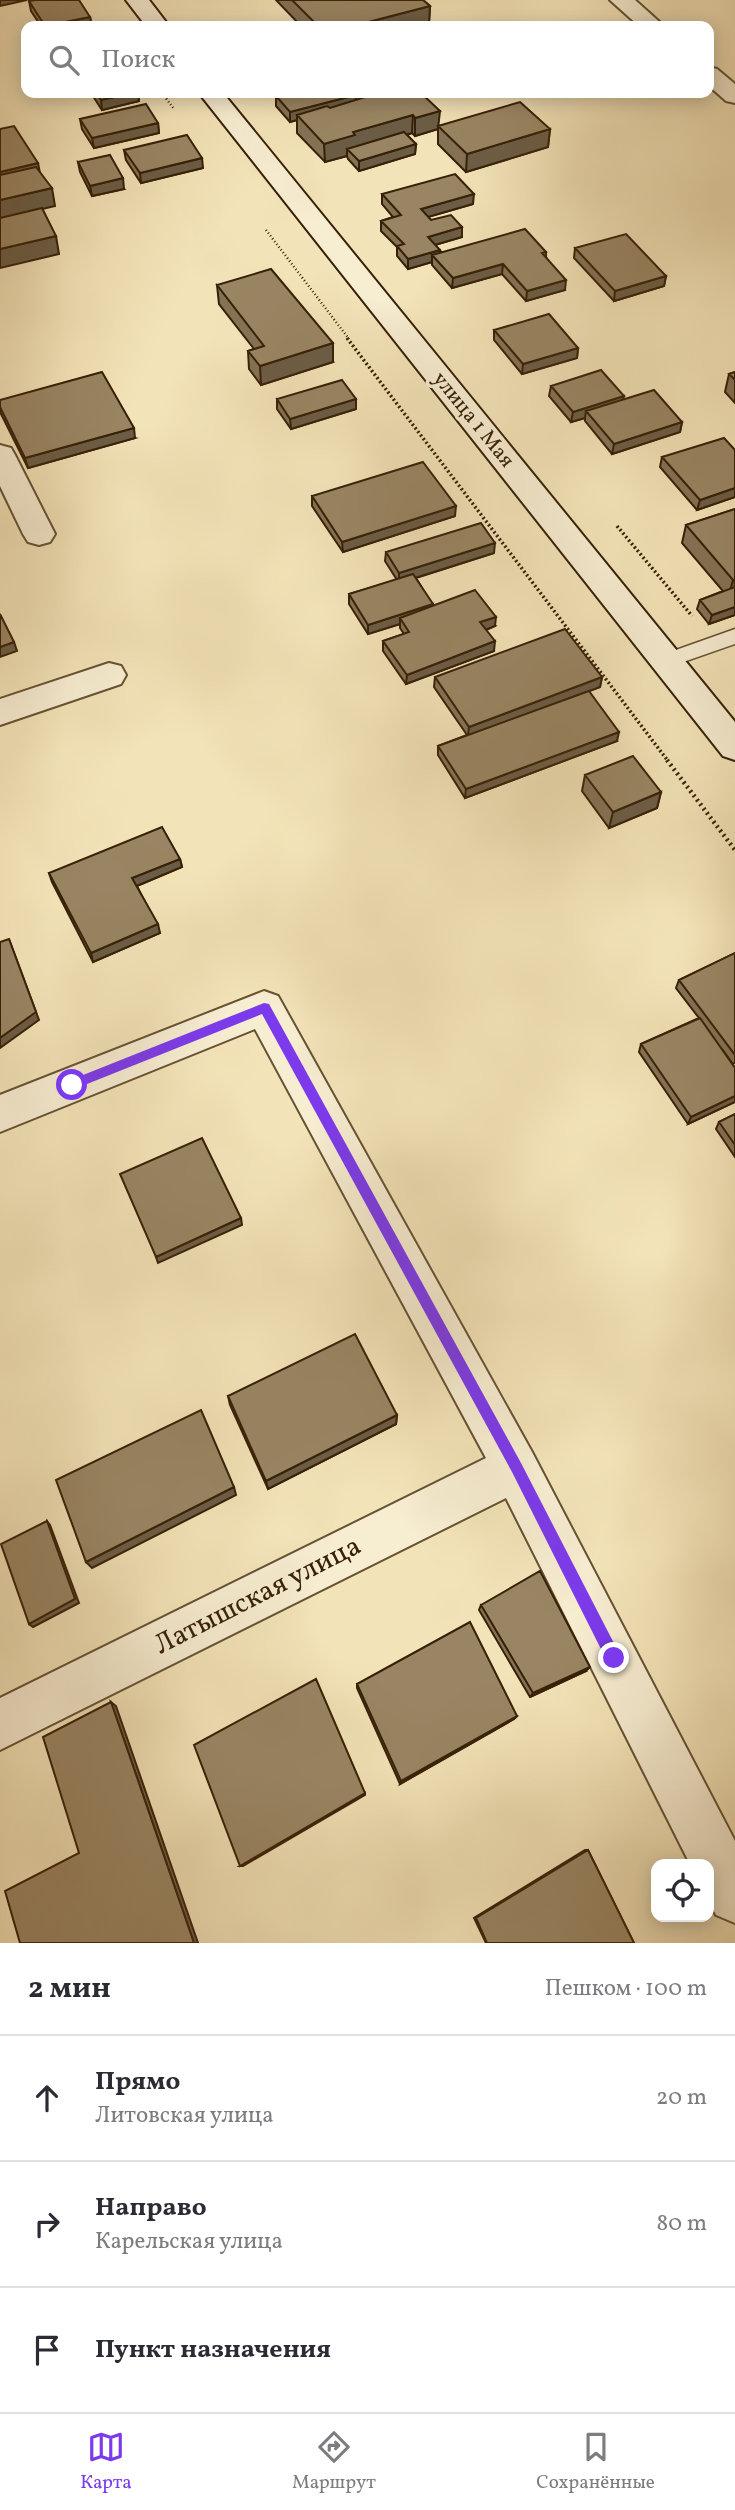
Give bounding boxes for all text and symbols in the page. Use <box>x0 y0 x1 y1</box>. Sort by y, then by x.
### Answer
search box <box>21 21 714 98</box>
icon: search <box>45 41 83 79</box>
text: Поиск <box>101 42 175 78</box>
street label: улица 1 Мая <box>425 366 521 474</box>
route start <box>56 1069 87 1100</box>
street label: Латышская улица <box>148 1527 368 1665</box>
route end <box>598 1642 629 1673</box>
map controls <box>651 1859 714 1922</box>
button: locate <box>651 1859 714 1922</box>
text: 2 мин <box>28 1968 111 2010</box>
text: Пешком · 100 m <box>545 1973 707 2005</box>
text: Прямо <box>95 2064 180 2100</box>
icon: ahead <box>28 2079 66 2117</box>
text: 20 m <box>656 2082 707 2114</box>
text: Литовская улица <box>95 2100 274 2132</box>
text: Направо <box>95 2190 207 2226</box>
icon: right <box>28 2205 66 2243</box>
text: 80 m <box>657 2208 707 2240</box>
text: Карельская улица <box>95 2226 283 2258</box>
icon: arrive <box>28 2331 66 2369</box>
text: Пункт назначения <box>95 2332 331 2368</box>
tab: Карта <box>80 2428 132 2496</box>
tab: Маршрут <box>292 2428 376 2496</box>
tab: Сохранённые <box>536 2428 655 2496</box>

